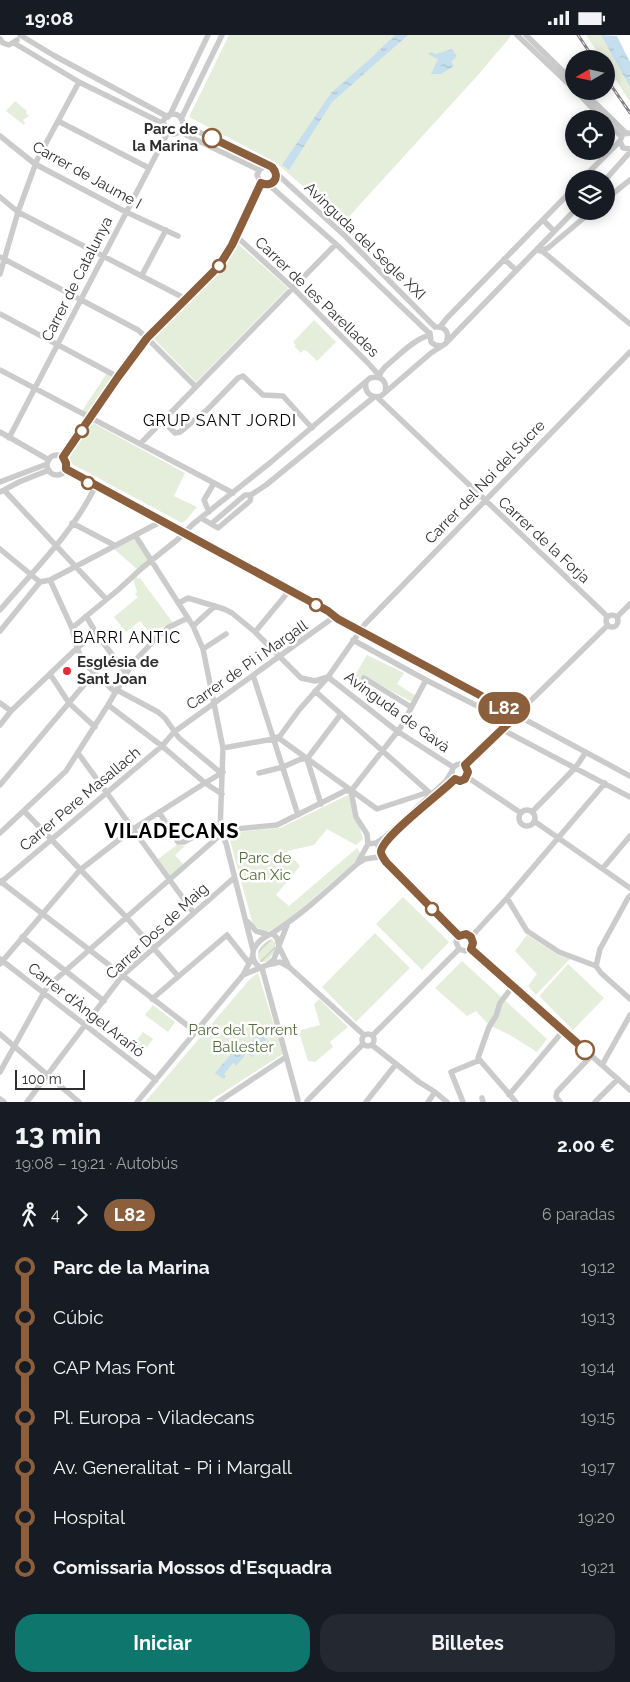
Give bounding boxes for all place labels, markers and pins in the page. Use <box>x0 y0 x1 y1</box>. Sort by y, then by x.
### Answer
place label: Parc de la Marina <box>132 120 198 155</box>
marker: Parc de la Marina <box>202 128 222 148</box>
unlabelled marker <box>212 259 226 273</box>
unlabelled marker <box>75 424 89 438</box>
unlabelled marker <box>81 476 95 490</box>
unlabelled marker <box>309 598 323 612</box>
place label: Església de Sant Joan <box>77 653 159 688</box>
marker: Església de Sant Joan <box>61 665 73 677</box>
unlabelled marker <box>425 902 439 916</box>
unlabelled marker <box>575 1040 595 1060</box>

